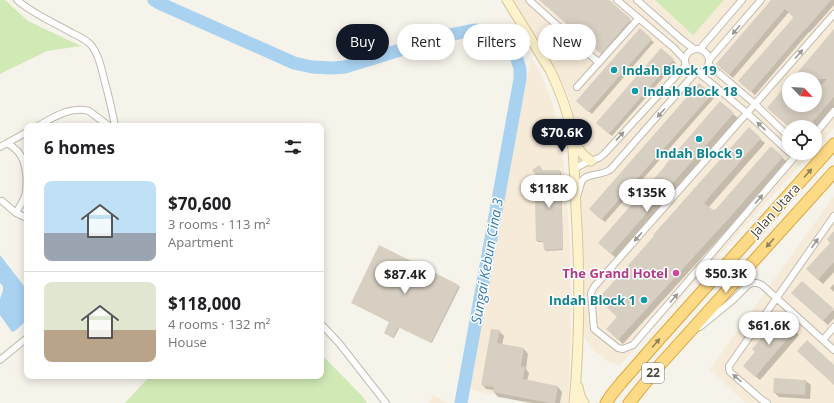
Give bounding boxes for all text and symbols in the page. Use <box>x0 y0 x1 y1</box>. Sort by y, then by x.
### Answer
chip: Buy <box>336 24 389 60</box>
chip: Rent <box>397 24 455 60</box>
chip: Filters <box>463 24 530 60</box>
chip: New <box>538 24 596 60</box>
one-way arrow <box>731 24 740 35</box>
one-way arrow <box>795 49 804 59</box>
place label: Indah Block 19 <box>622 61 717 79</box>
marker: Indah Block 19 <box>609 65 619 75</box>
north arrow <box>782 72 822 112</box>
map controls <box>782 72 822 160</box>
place label: Indah Block 18 <box>643 82 738 100</box>
marker: Indah Block 18 <box>630 86 640 96</box>
one-way arrow <box>656 107 665 118</box>
pin: $70.6K <box>529 119 595 153</box>
button: locate <box>782 120 822 160</box>
one-way arrow <box>755 121 766 130</box>
text: $70.6K <box>541 123 583 141</box>
one-way arrow <box>616 131 625 141</box>
marker: Indah Block 9 <box>694 134 704 144</box>
text: 6 homes <box>44 136 115 159</box>
icon: filters <box>282 136 304 158</box>
place label: Indah Block 9 <box>655 144 743 162</box>
one-way arrow <box>803 168 812 178</box>
pin: $118K <box>521 175 577 209</box>
text: $118K <box>530 179 568 197</box>
pin: $135K <box>619 179 675 213</box>
street label: Jalan Utara <box>745 179 804 242</box>
text: $135K <box>628 183 666 201</box>
text: $70,600 <box>168 192 231 215</box>
one-way arrow <box>754 194 763 205</box>
water label: Sungai Kebun Cina 3 <box>466 196 507 325</box>
icon: home <box>76 197 124 245</box>
text: 3 rooms · 113 m² <box>168 215 270 233</box>
one-way arrow <box>633 232 643 242</box>
text: Apartment <box>168 233 233 251</box>
one-way arrow <box>766 237 775 248</box>
one-way arrow <box>811 238 819 248</box>
pin: $50.3K <box>693 260 759 294</box>
pin: $87.4K <box>372 261 438 295</box>
place label: The Grand Hotel <box>562 264 668 282</box>
text: $50.3K <box>705 264 747 282</box>
text: $87.4K <box>384 265 426 283</box>
marker: The Grand Hotel <box>671 268 681 278</box>
place label: Indah Block 1 <box>549 291 636 309</box>
text: $118,000 <box>168 292 241 315</box>
one-way arrow <box>669 293 678 303</box>
marker: Indah Block 1 <box>639 295 649 305</box>
icon: home <box>76 298 124 346</box>
pin: $61.6K <box>736 312 802 346</box>
text: 4 rooms · 132 m² <box>168 315 270 333</box>
text: $61.6K <box>748 316 790 334</box>
text: House <box>168 333 207 351</box>
one-way arrow <box>651 338 661 348</box>
road number: 22 <box>642 363 664 383</box>
one-way arrow <box>732 374 743 383</box>

